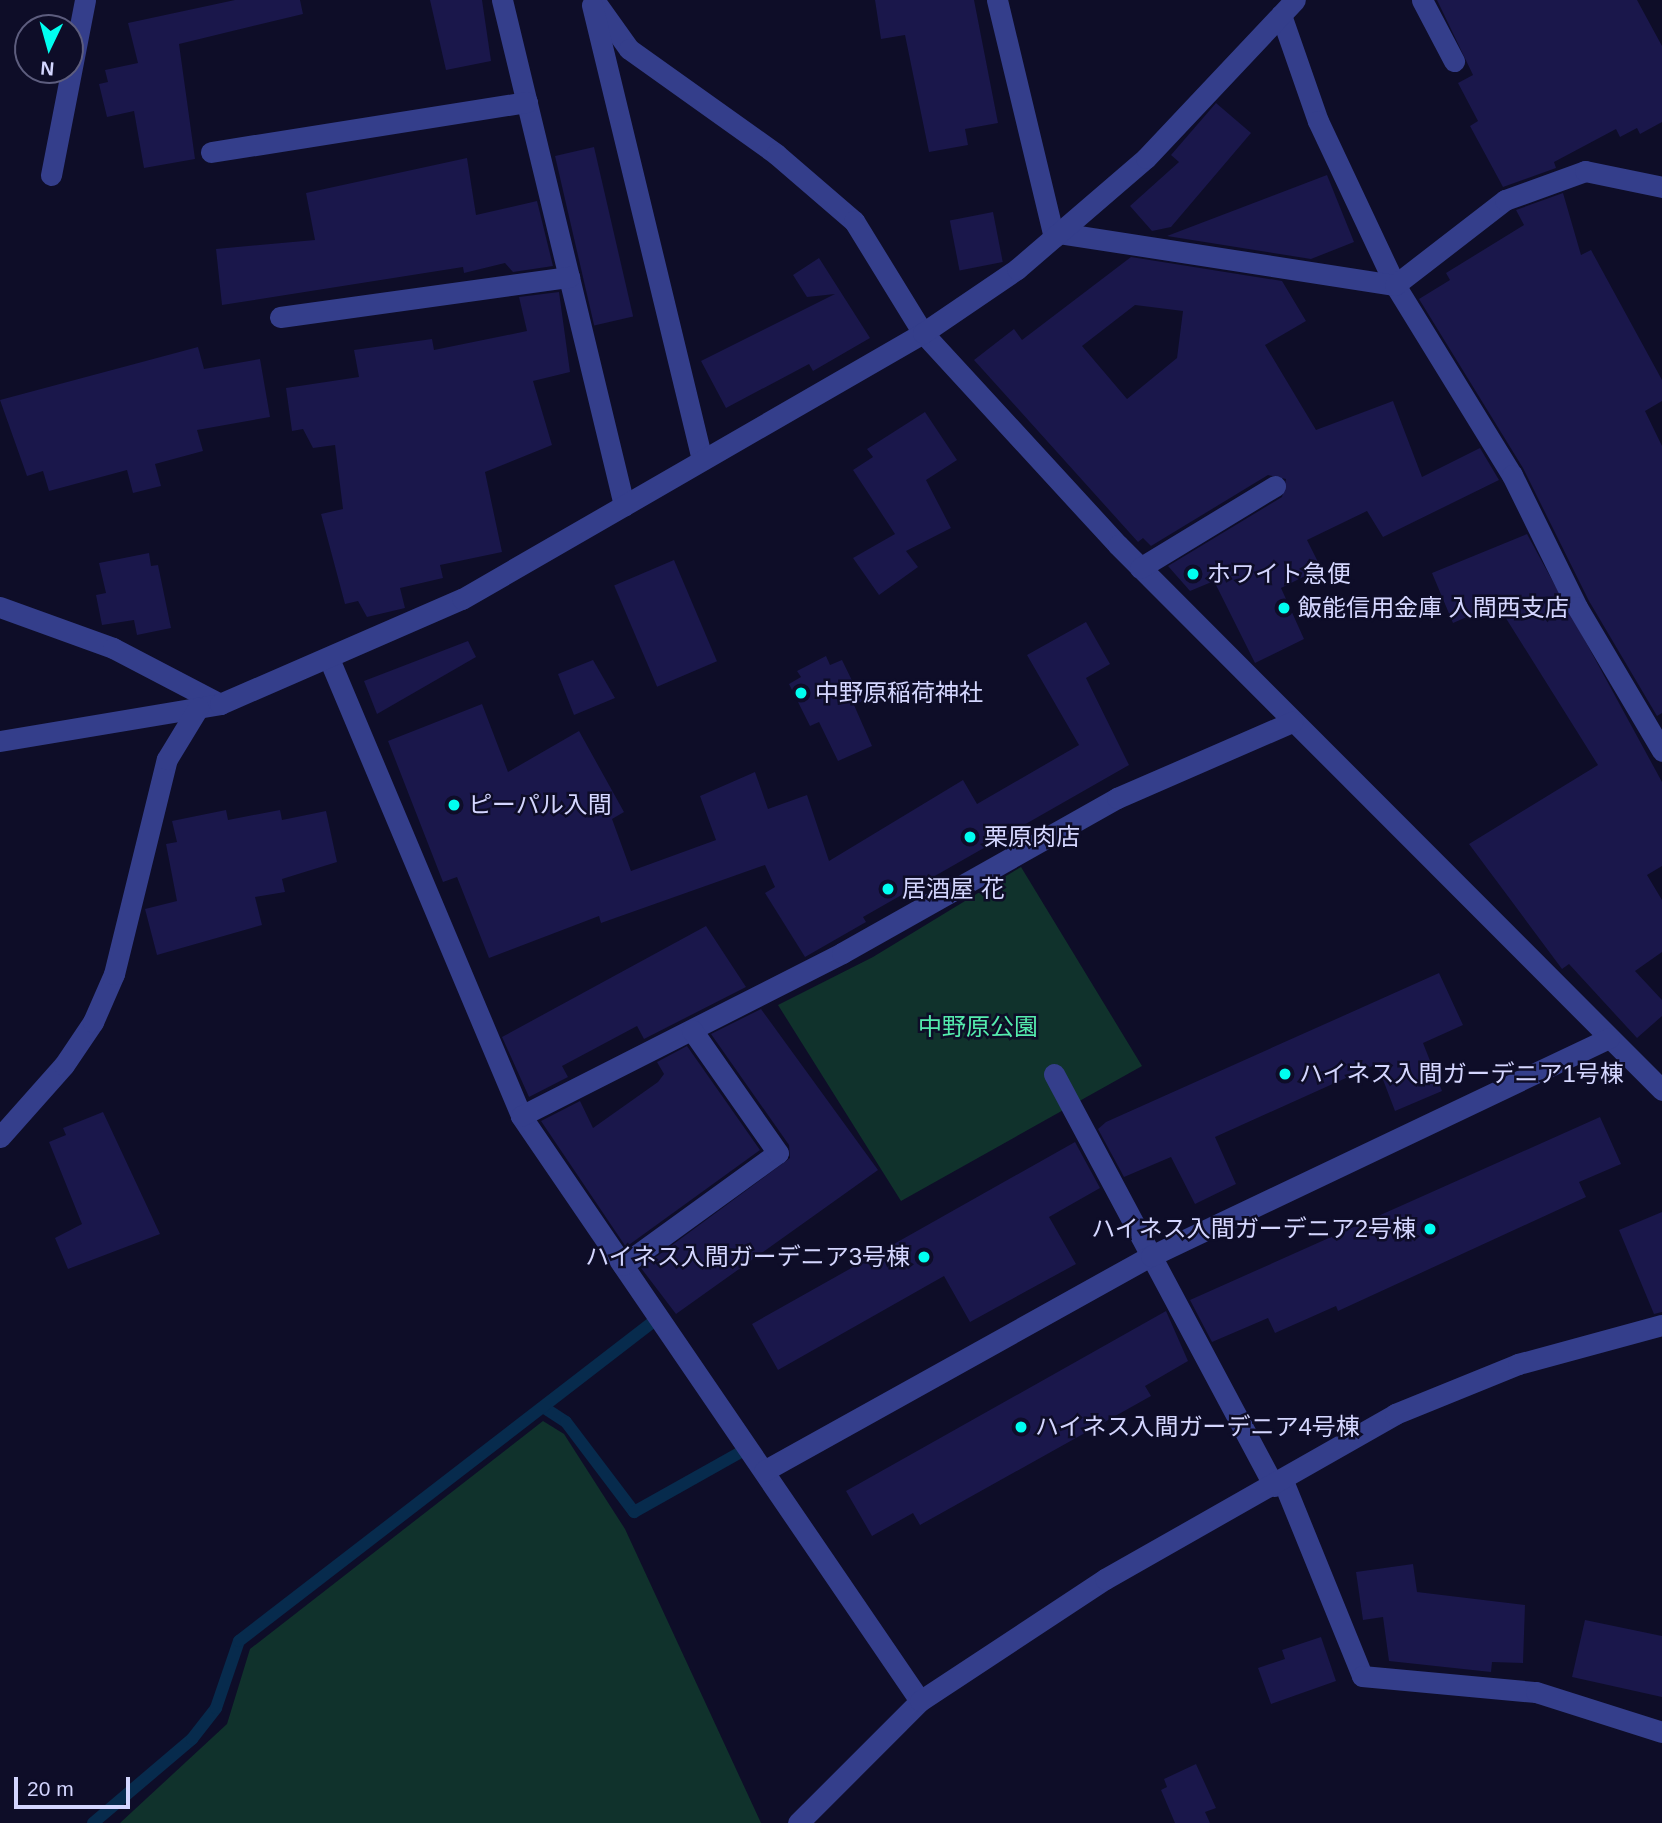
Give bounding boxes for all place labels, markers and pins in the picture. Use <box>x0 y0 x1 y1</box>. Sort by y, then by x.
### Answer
place label: ホワイト急便 <box>1207 560 1351 588</box>
marker: ホワイト急便 <box>1185 566 1201 582</box>
place label: 飯能信用金庫 入間西支店 <box>1298 594 1569 622</box>
marker: 飯能信用金庫 入間西支店 <box>1276 600 1292 616</box>
place label: 中野原稲荷神社 <box>815 679 983 707</box>
marker: 中野原稲荷神社 <box>793 685 809 701</box>
place label: ピーパル入間 <box>468 791 612 819</box>
marker: ピーパル入間 <box>446 797 462 813</box>
place label: 栗原肉店 <box>984 823 1080 851</box>
marker: 栗原肉店 <box>962 829 978 845</box>
place label: 居酒屋 花 <box>902 875 1005 903</box>
marker: 居酒屋 花 <box>880 881 896 897</box>
place label: ハイネス入間ガーデニア1号棟 <box>1299 1060 1624 1088</box>
marker: ハイネス入間ガーデニア1号棟 <box>1277 1066 1293 1082</box>
place label: ハイネス入間ガーデニア2号棟 <box>1091 1215 1416 1243</box>
marker: ハイネス入間ガーデニア2号棟 <box>1422 1221 1438 1237</box>
place label: ハイネス入間ガーデニア3号棟 <box>585 1243 910 1271</box>
marker: ハイネス入間ガーデニア3号棟 <box>916 1249 932 1265</box>
place label: ハイネス入間ガーデニア4号棟 <box>1035 1413 1360 1441</box>
marker: ハイネス入間ガーデニア4号棟 <box>1013 1419 1029 1435</box>

